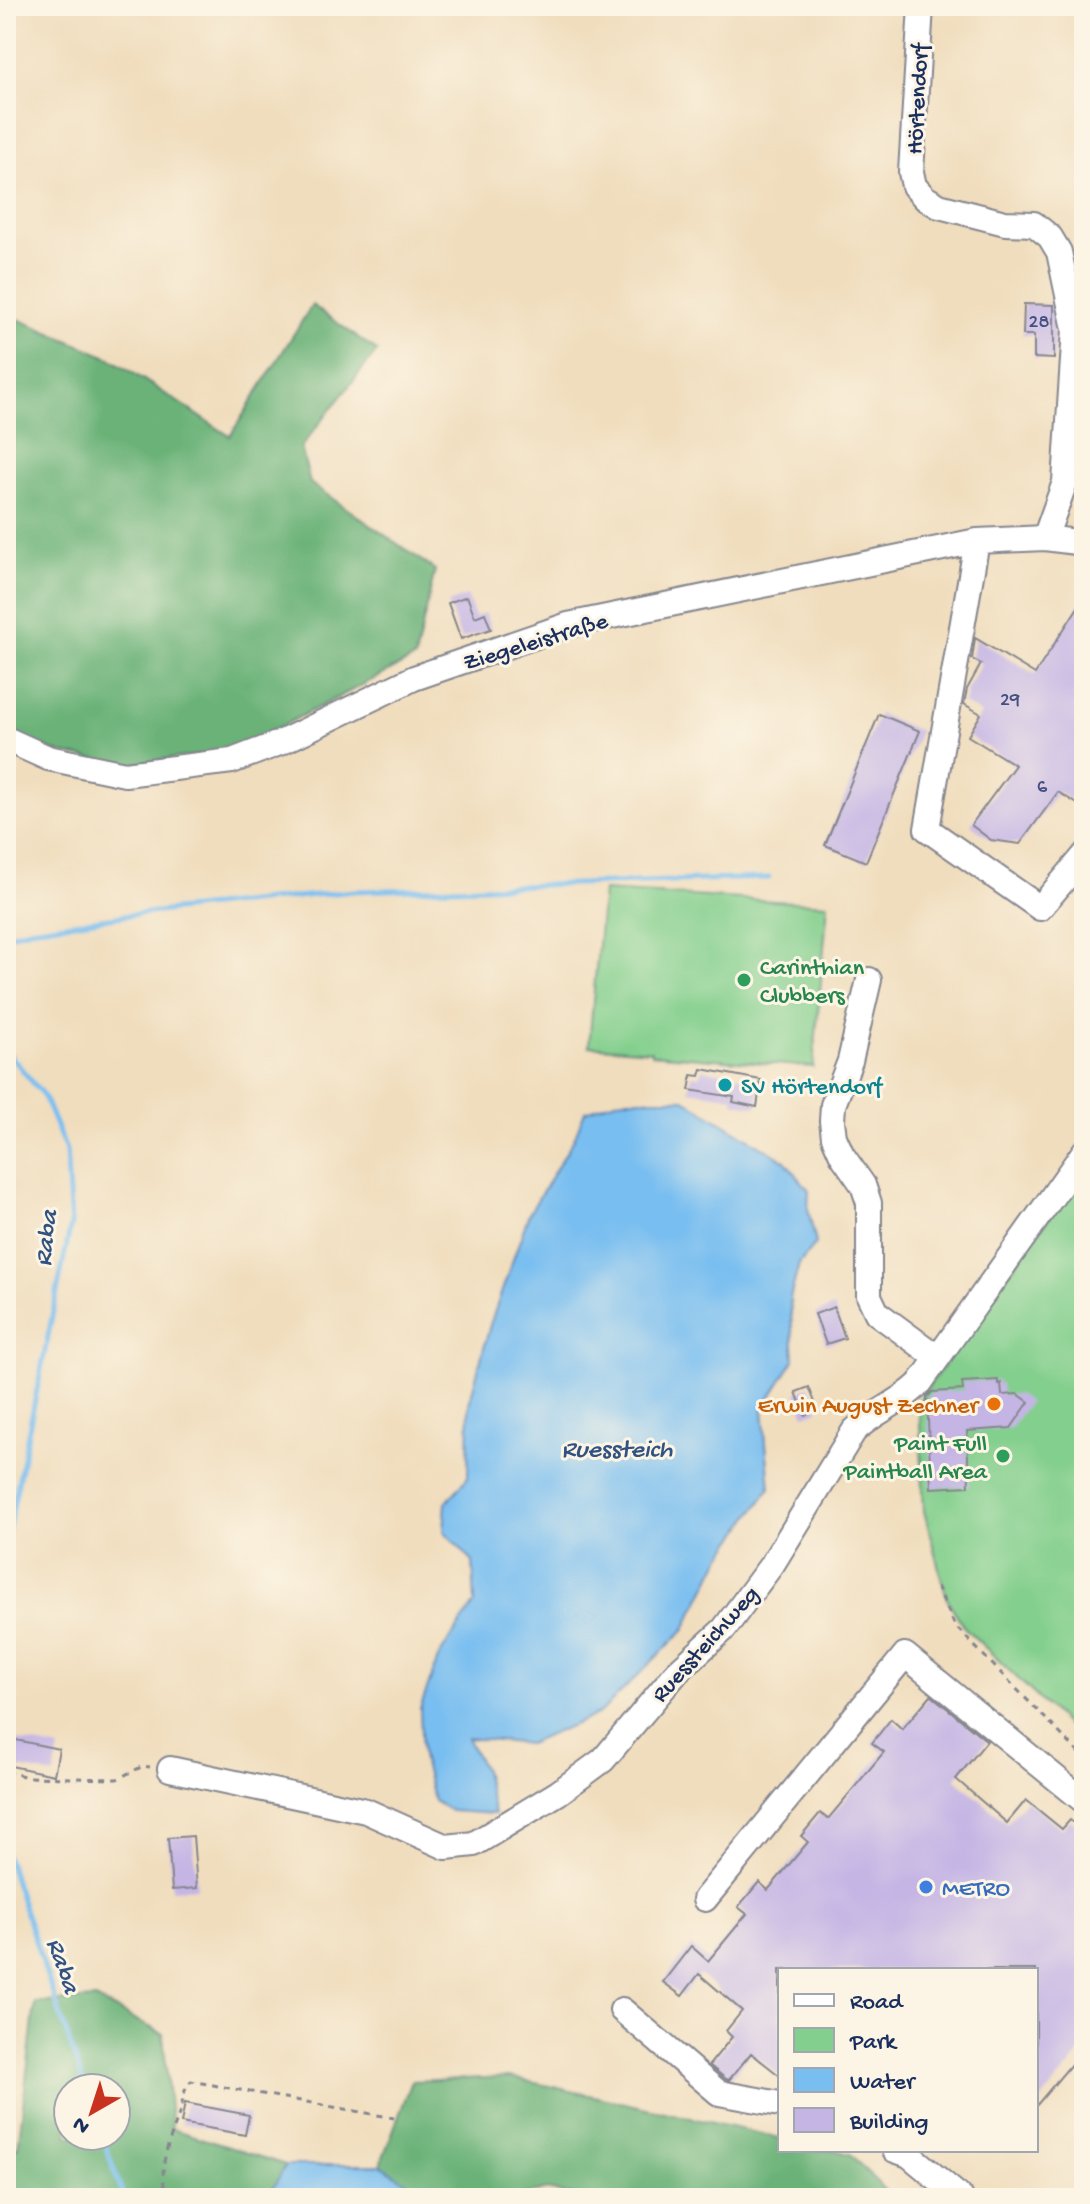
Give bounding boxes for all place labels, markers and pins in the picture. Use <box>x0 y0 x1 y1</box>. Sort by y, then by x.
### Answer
place label: Carinthian Clubbers <box>760 955 865 1012</box>
marker: Carinthian Clubbers <box>735 971 753 989</box>
place label: SV Hörtendorf <box>741 1074 883 1103</box>
marker: SV Hörtendorf <box>716 1076 734 1094</box>
place label: Erwin August Zechner <box>758 1393 981 1422</box>
marker: Erwin August Zechner <box>985 1395 1003 1413</box>
place label: Paint Full Paintball Area <box>842 1431 988 1488</box>
marker: Paint Full Paintball Area <box>994 1447 1012 1465</box>
place label: METRO <box>942 1876 1010 1905</box>
marker: METRO <box>917 1878 935 1896</box>

